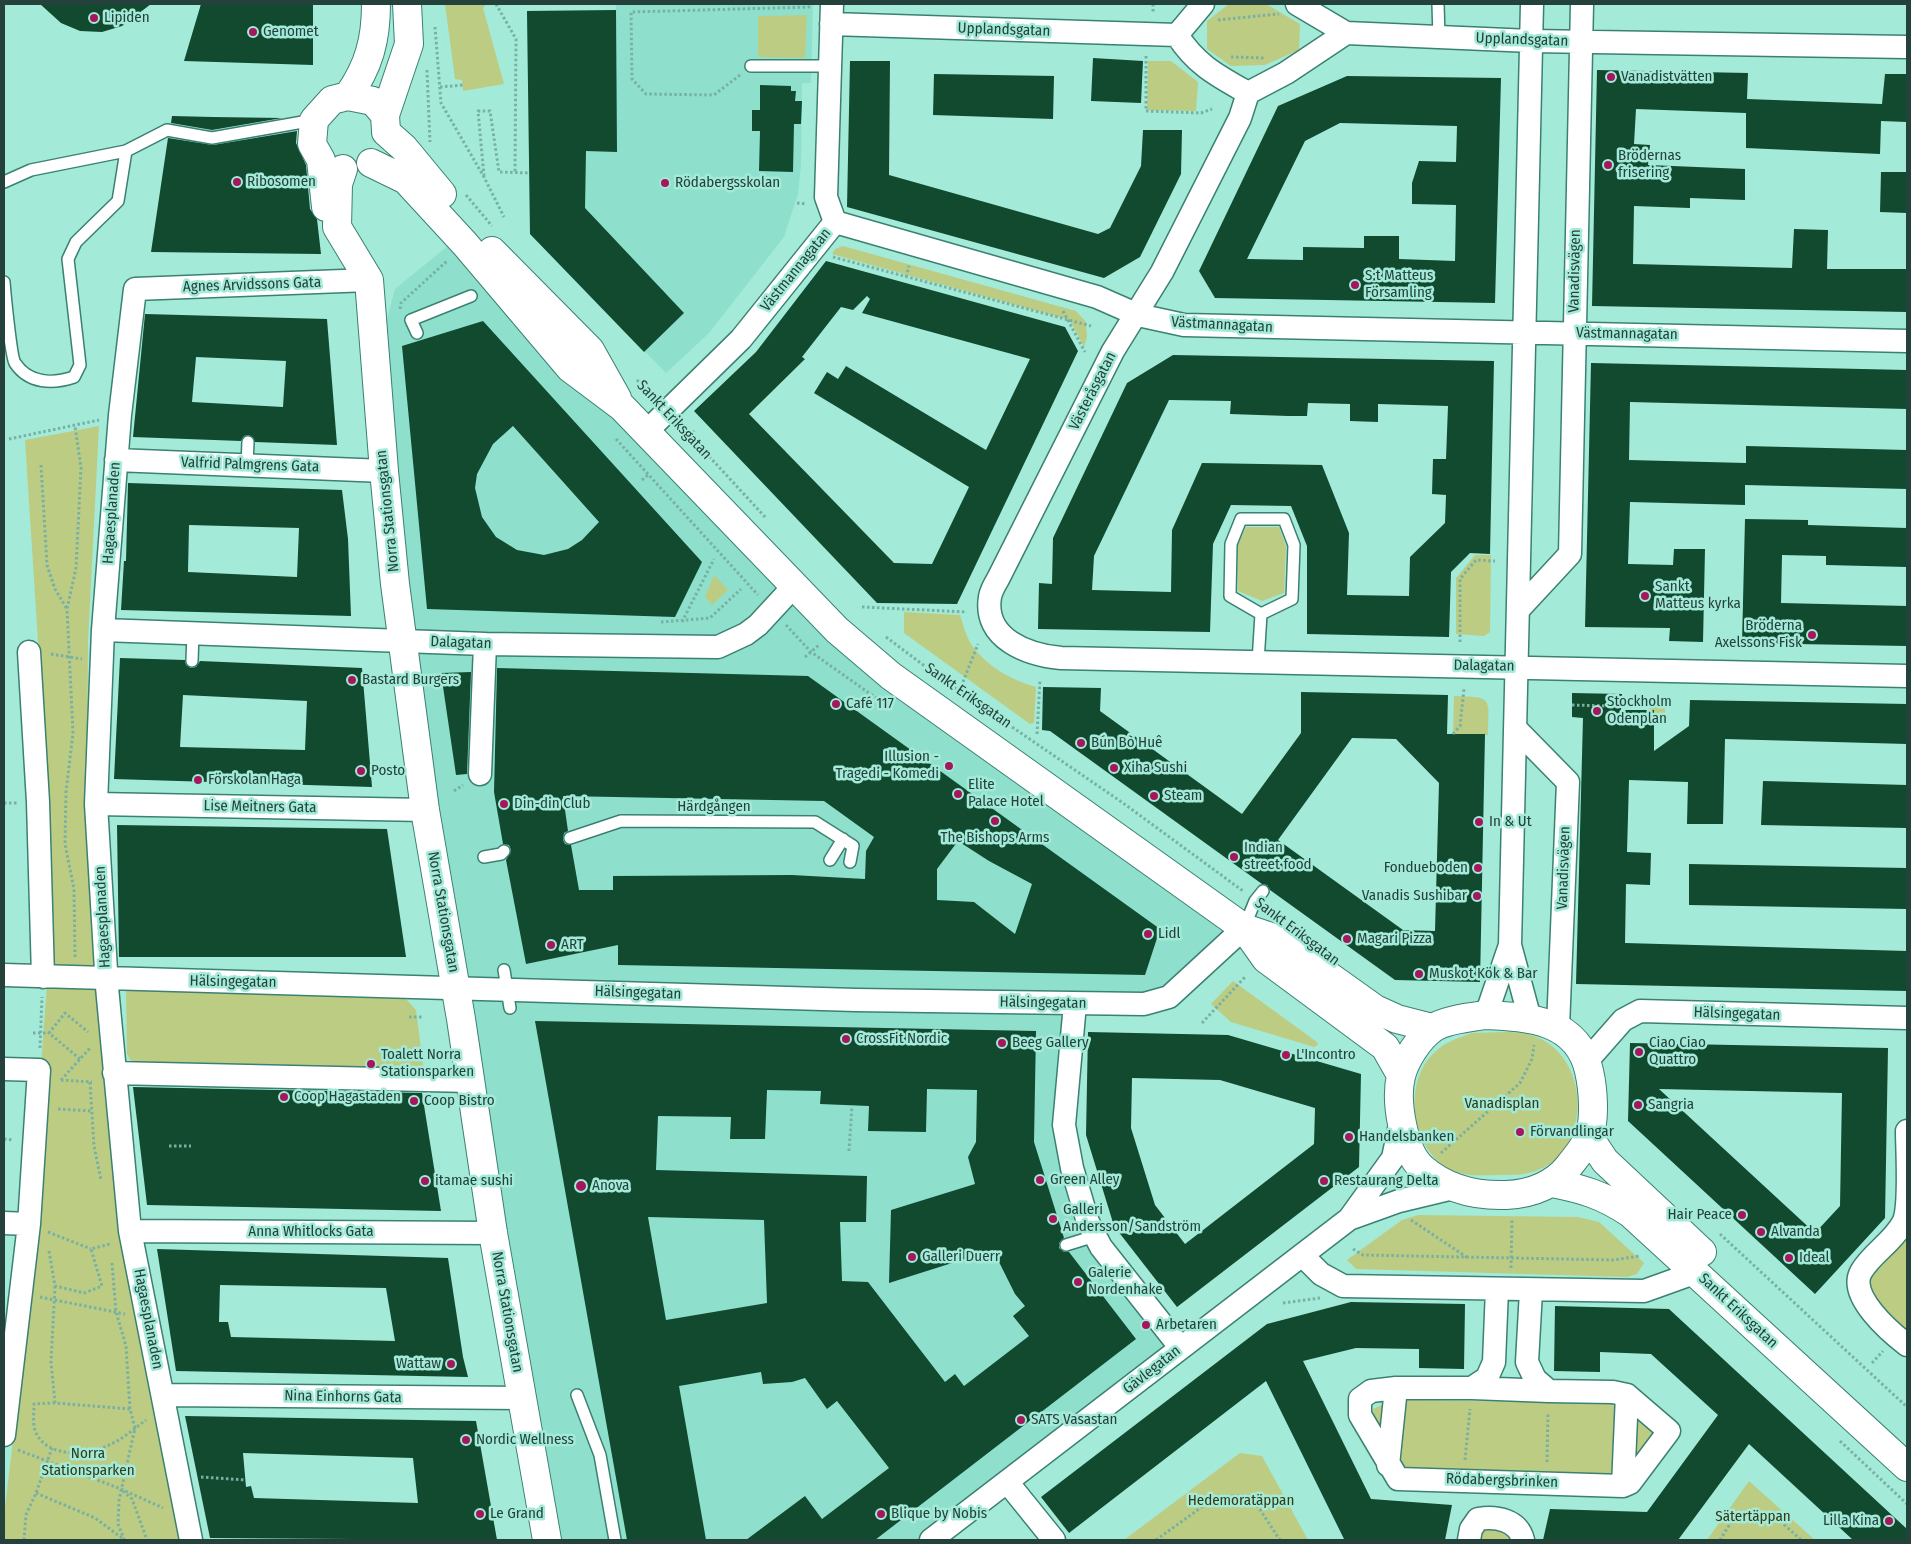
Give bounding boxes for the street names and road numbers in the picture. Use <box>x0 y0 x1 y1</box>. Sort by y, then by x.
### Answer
street label: Upplandsgatan <box>957 19 1051 41</box>
street label: Upplandsgatan <box>1475 29 1569 51</box>
street label: Västmannagatan <box>757 225 835 315</box>
street label: Vanadisvägen <box>1565 229 1585 313</box>
street label: Agnes Arvidssons Gata <box>183 274 321 296</box>
street label: Västmannagatan <box>1171 313 1273 337</box>
street label: Västmannagatan <box>1576 324 1678 344</box>
street label: Västeråsgatan <box>1066 349 1120 433</box>
street label: Sankt Eriksgatan <box>633 377 715 463</box>
street label: Norra Stationsgatan <box>373 449 403 573</box>
street label: Valfrid Palmgrens Gata <box>181 454 319 476</box>
street label: Hagaesplanaden <box>99 461 125 565</box>
street label: Dalagatan <box>430 633 492 653</box>
street label: Dalagatan <box>1453 656 1515 676</box>
street label: Sankt Eriksgatan <box>921 660 1015 732</box>
street label: Lise Meitners Gata <box>203 797 317 817</box>
street label: Härdgången <box>677 798 751 816</box>
street label: Vanadisvägen <box>1554 826 1574 910</box>
street label: Norra Stationsgatan <box>423 850 463 974</box>
street label: Hagaesplanaden <box>91 866 115 968</box>
street label: Sankt Eriksgatan <box>1251 894 1343 970</box>
street label: Hälsingegatan <box>189 972 277 992</box>
street label: Hälsingegatan <box>594 982 682 1004</box>
street label: Hälsingegatan <box>999 993 1087 1013</box>
street label: Hälsingegatan <box>1693 1003 1781 1025</box>
street label: Anna Whitlocks Gata <box>248 1223 374 1241</box>
street label: Norra Stationsgatan <box>487 1250 527 1374</box>
street label: Hagaesplanaden <box>129 1267 167 1371</box>
street label: Sankt Eriksgatan <box>1695 1270 1781 1352</box>
street label: Gävlegatan <box>1120 1342 1184 1398</box>
street label: Nina Einhorns Gata <box>284 1387 402 1407</box>
street label: Rödabergsbrinken <box>1446 1470 1558 1492</box>

